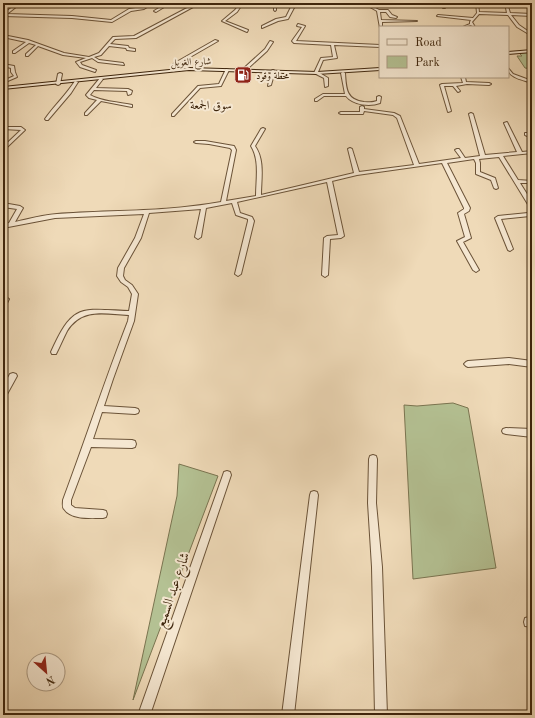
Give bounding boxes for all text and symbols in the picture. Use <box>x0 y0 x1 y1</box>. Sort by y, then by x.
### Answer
legend <box>379 26 509 78</box>
text: Road <box>415 37 442 49</box>
street label: شارع الغويل <box>170 56 212 72</box>
text: Park <box>415 57 440 69</box>
fuel station icon: محطة وقود <box>233 65 253 85</box>
place label: محطة وقود <box>256 71 289 82</box>
district label: سوق الجمعة <box>190 100 232 113</box>
street label: شارع عبد السميع <box>153 551 198 632</box>
north arrow <box>26 652 66 692</box>
text: N <box>43 673 56 687</box>

